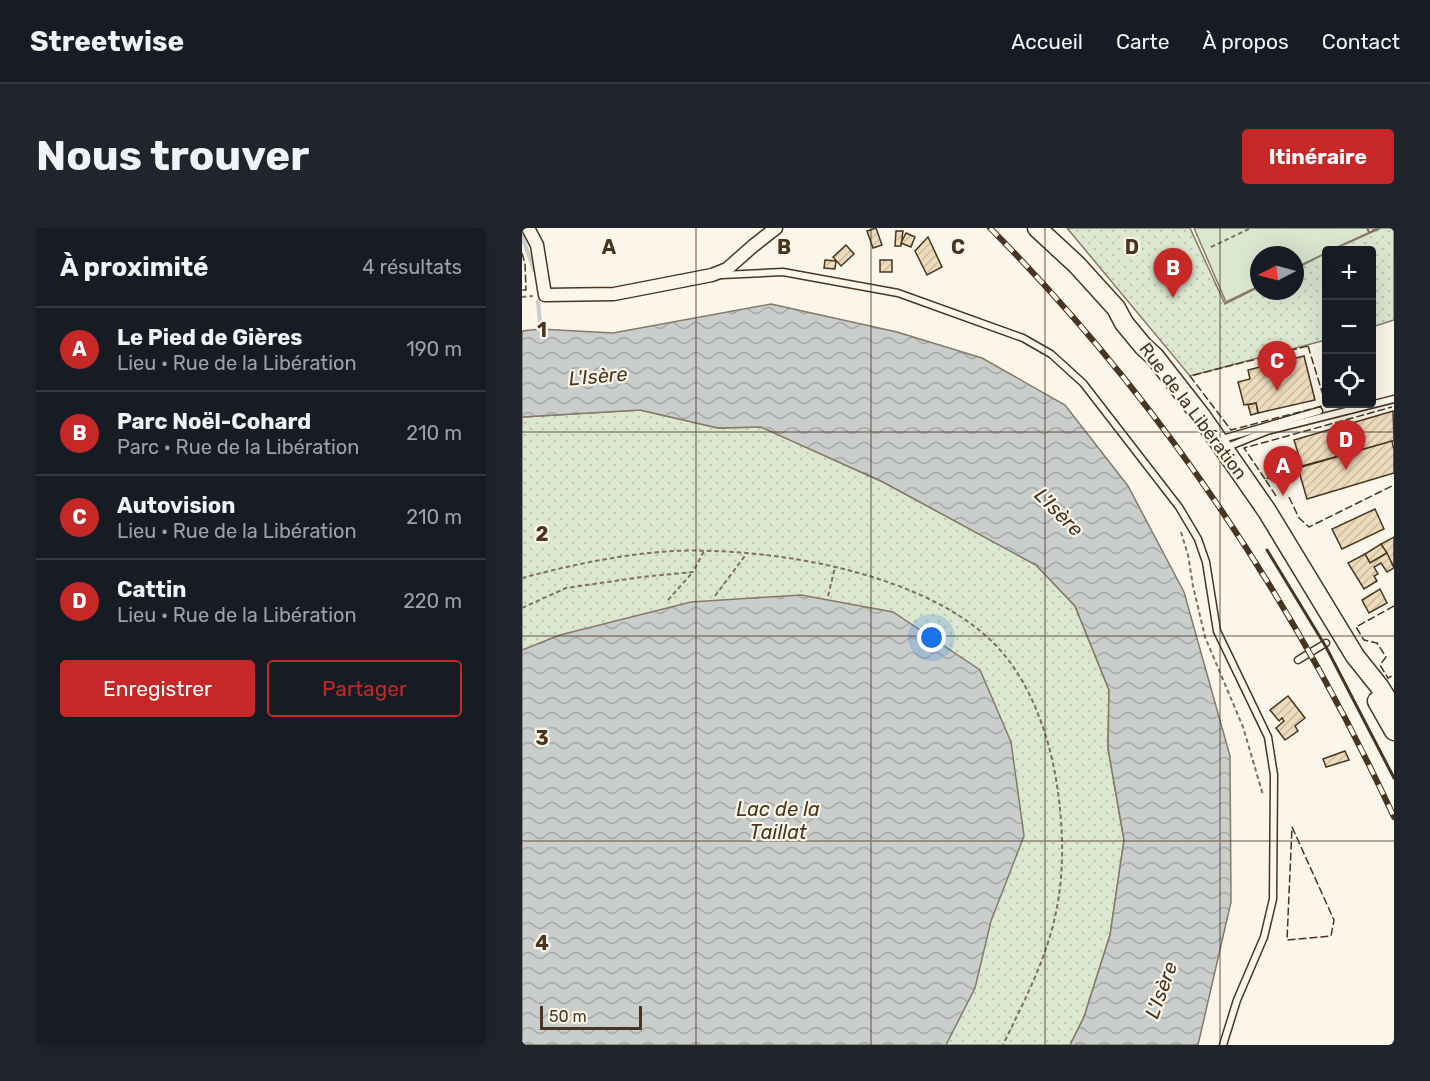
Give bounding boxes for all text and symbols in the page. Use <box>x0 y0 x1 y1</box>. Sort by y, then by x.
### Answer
text: Streetwise <box>30 25 184 58</box>
text: Accueil <box>1011 29 1083 54</box>
text: Carte <box>1116 29 1169 54</box>
text: À propos <box>1202 29 1289 54</box>
text: Contact <box>1322 29 1400 54</box>
button: Itinéraire <box>1242 129 1394 184</box>
text: Nous trouver <box>36 131 309 181</box>
text: A <box>602 235 617 259</box>
text: B <box>777 235 791 259</box>
text: C <box>951 235 965 259</box>
text: D <box>1125 235 1139 259</box>
north arrow <box>1250 246 1304 300</box>
map controls <box>1322 246 1376 408</box>
button: + <box>1322 246 1376 300</box>
pin: B <box>1154 248 1192 298</box>
text: À proximité <box>60 252 209 283</box>
text: 4 résultats <box>362 255 462 279</box>
button: − <box>1322 300 1376 354</box>
text: 1 <box>537 318 547 342</box>
text: Le Pied de Gières <box>117 324 303 351</box>
text: A <box>72 337 87 361</box>
text: 190 m <box>406 337 462 361</box>
street label: Rue de la Libération <box>1134 338 1252 484</box>
pin: C <box>1258 342 1296 391</box>
text: Lieu · Rue de la Libération <box>117 351 357 375</box>
button: locate <box>1322 354 1376 408</box>
water label: L'Isère <box>568 361 628 391</box>
text: Parc Noël-Cohard <box>117 408 311 435</box>
pin: D <box>1326 420 1366 470</box>
text: B <box>72 421 87 445</box>
text: 210 m <box>406 421 462 445</box>
text: Parc · Rue de la Libération <box>117 435 359 459</box>
pin: A <box>1264 446 1302 496</box>
water label: L'Isère <box>1030 483 1088 541</box>
text: Autovision <box>117 492 235 519</box>
text: C <box>72 505 87 529</box>
text: 210 m <box>406 505 462 529</box>
text: Lieu · Rue de la Libération <box>117 519 357 543</box>
text: 2 <box>536 522 549 546</box>
text: Cattin <box>117 576 186 603</box>
text: D <box>72 589 87 613</box>
text: 220 m <box>403 589 462 613</box>
text: Lieu · Rue de la Libération <box>117 603 357 627</box>
your location <box>917 623 946 652</box>
button: Enregistrer <box>60 660 255 717</box>
button: Partager <box>267 660 462 717</box>
text: 3 <box>535 726 549 750</box>
water label: Lac de la Taillat <box>736 797 820 844</box>
text: 4 <box>535 931 549 955</box>
water label: L'Isère <box>1140 958 1182 1022</box>
scale bar <box>540 1003 642 1030</box>
text: 50 m <box>549 1007 587 1026</box>

